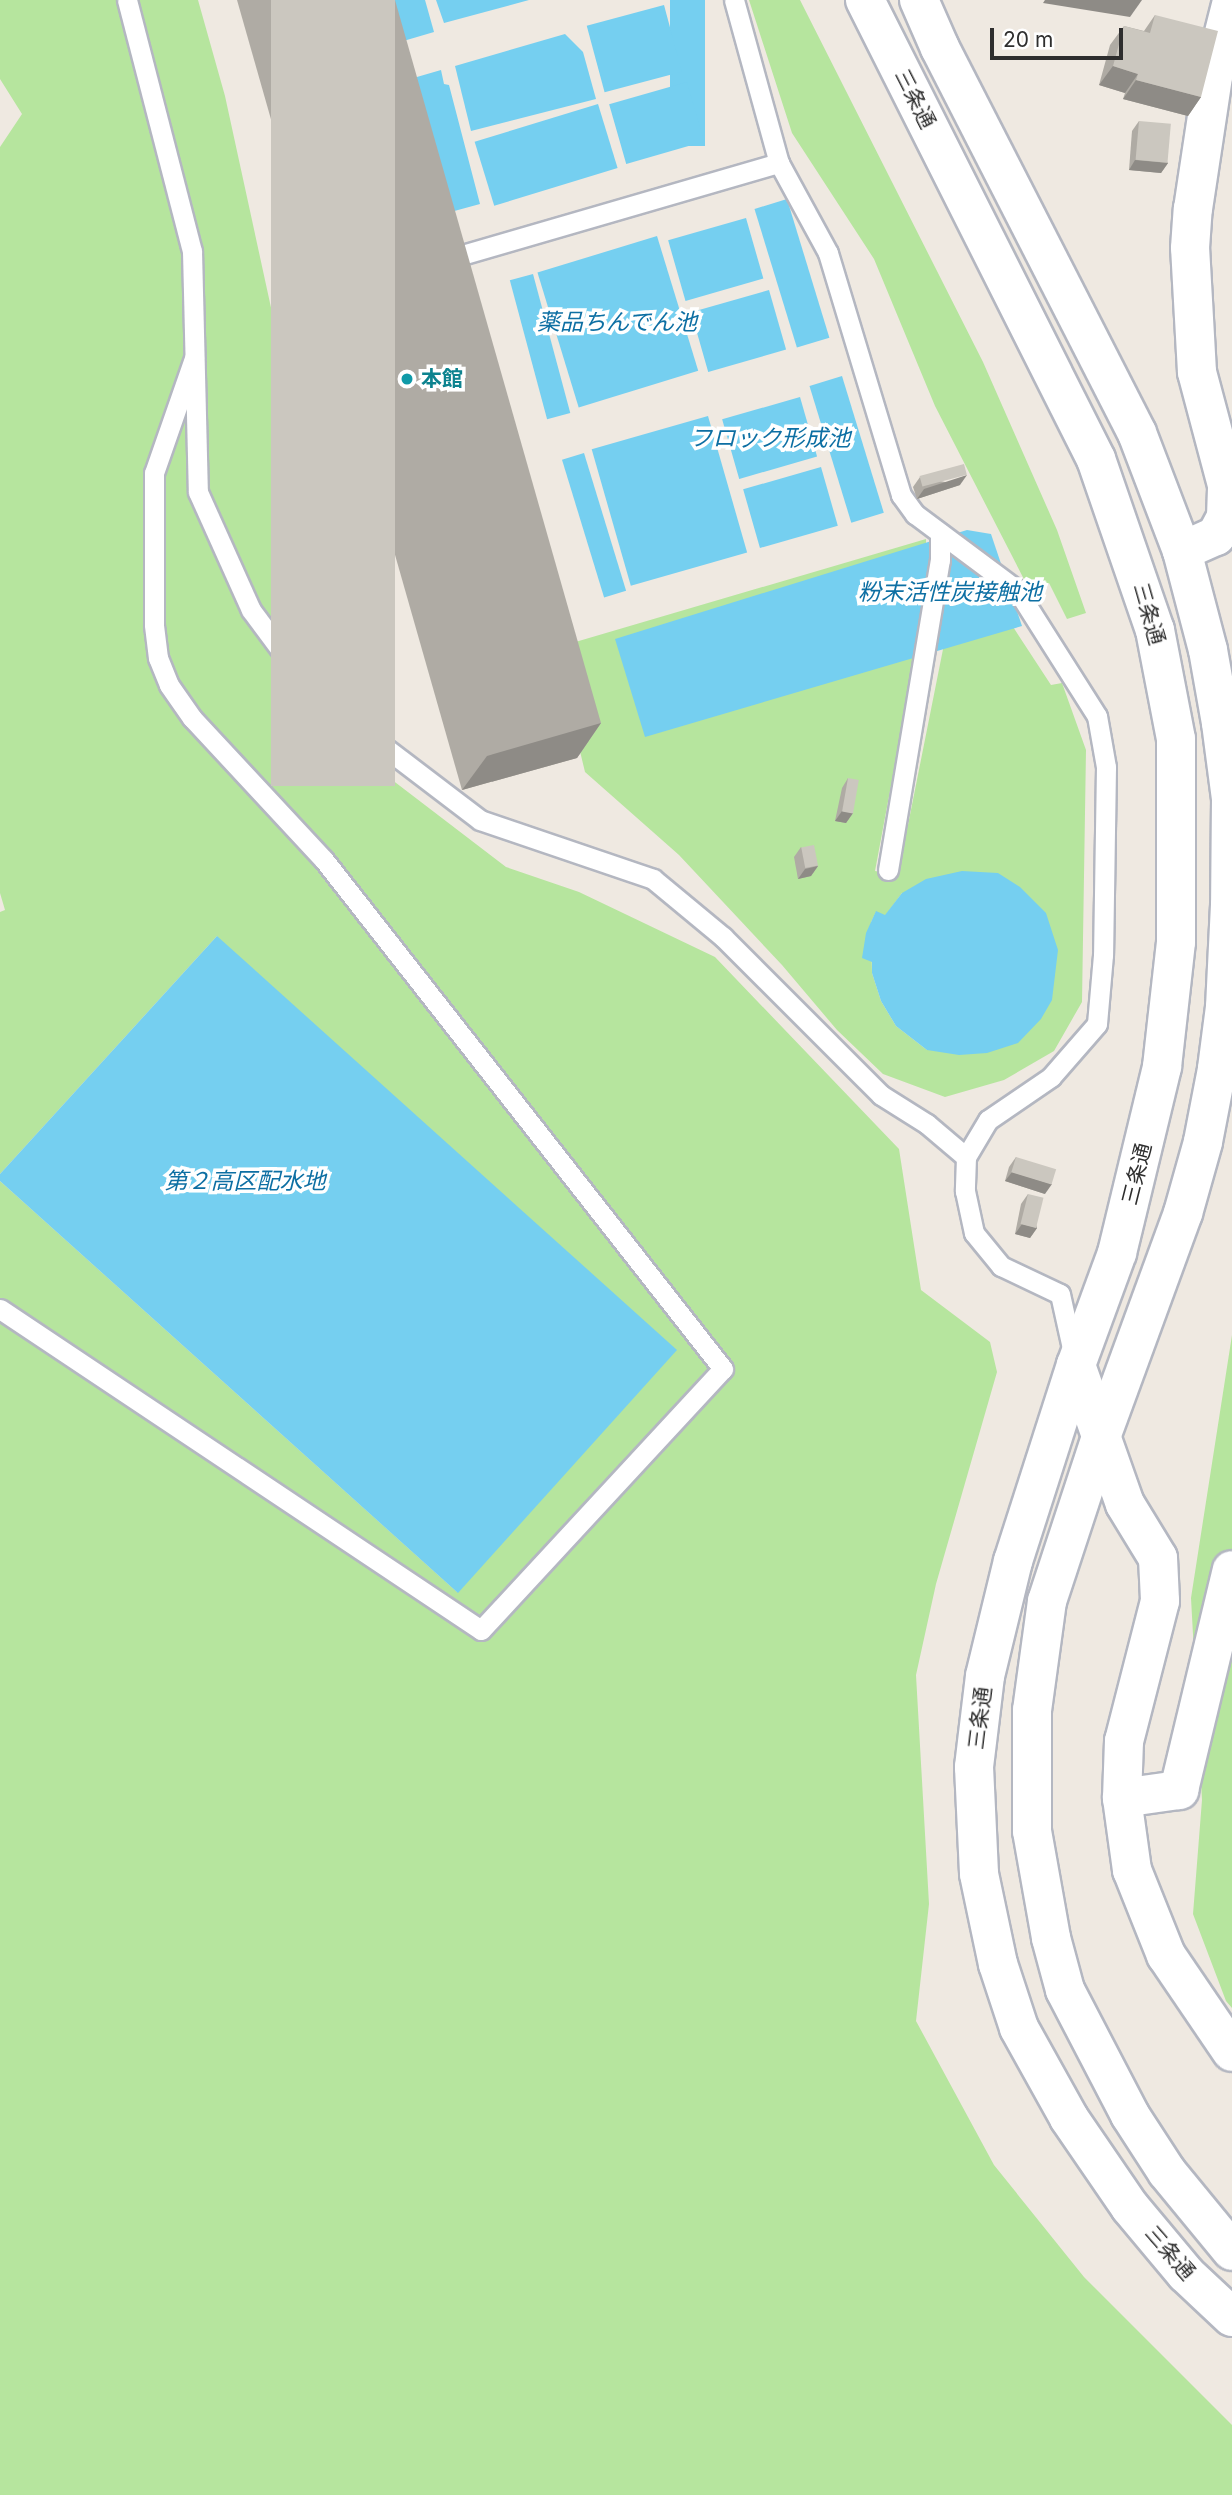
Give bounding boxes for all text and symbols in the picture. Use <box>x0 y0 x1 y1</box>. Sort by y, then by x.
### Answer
scale bar <box>994 14 1127 58</box>
text: 20 m <box>1003 27 1053 52</box>
street label: 三条通 <box>889 65 941 133</box>
water label: 薬品ちんでん池 <box>537 308 697 336</box>
place label: 本館 <box>421 366 463 392</box>
marker: 本館 <box>399 371 415 387</box>
water label: フロック形成池 <box>690 424 850 452</box>
water label: 粉末活性炭接触池 <box>858 578 1042 606</box>
street label: 三条通 <box>1128 580 1170 648</box>
street label: 三条通 <box>1117 1140 1157 1208</box>
water label: 第２高区配水地 <box>165 1167 325 1195</box>
street label: 三条通 <box>964 1685 996 1751</box>
street label: 三条通 <box>1140 2221 1200 2285</box>

